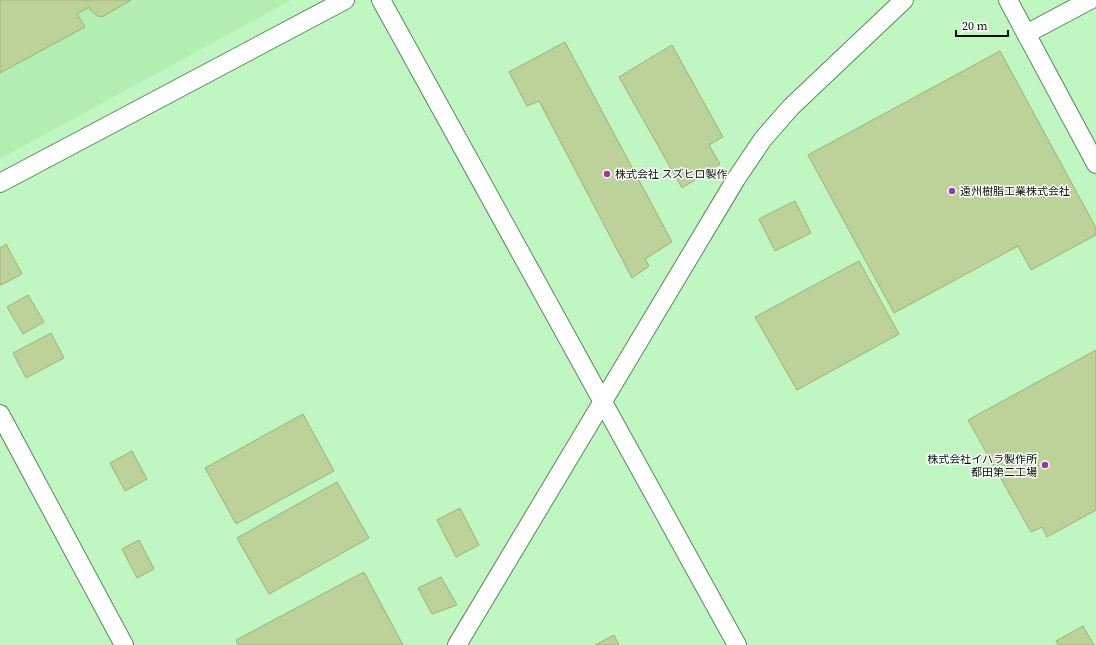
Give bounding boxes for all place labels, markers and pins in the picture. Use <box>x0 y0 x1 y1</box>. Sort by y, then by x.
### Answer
place label: 株式会社 スズヒロ製作 <box>615 167 728 182</box>
marker: 株式会社 スズヒロ製作 <box>602 169 612 179</box>
place label: 遠州樹脂工業株式会社 <box>960 184 1070 199</box>
marker: 遠州樹脂工業株式会社 <box>947 186 957 196</box>
place label: 株式会社イハラ製作所 都田第二工場 <box>927 452 1038 480</box>
marker: 株式会社イハラ製作所 都田第二工場 <box>1040 460 1050 470</box>

